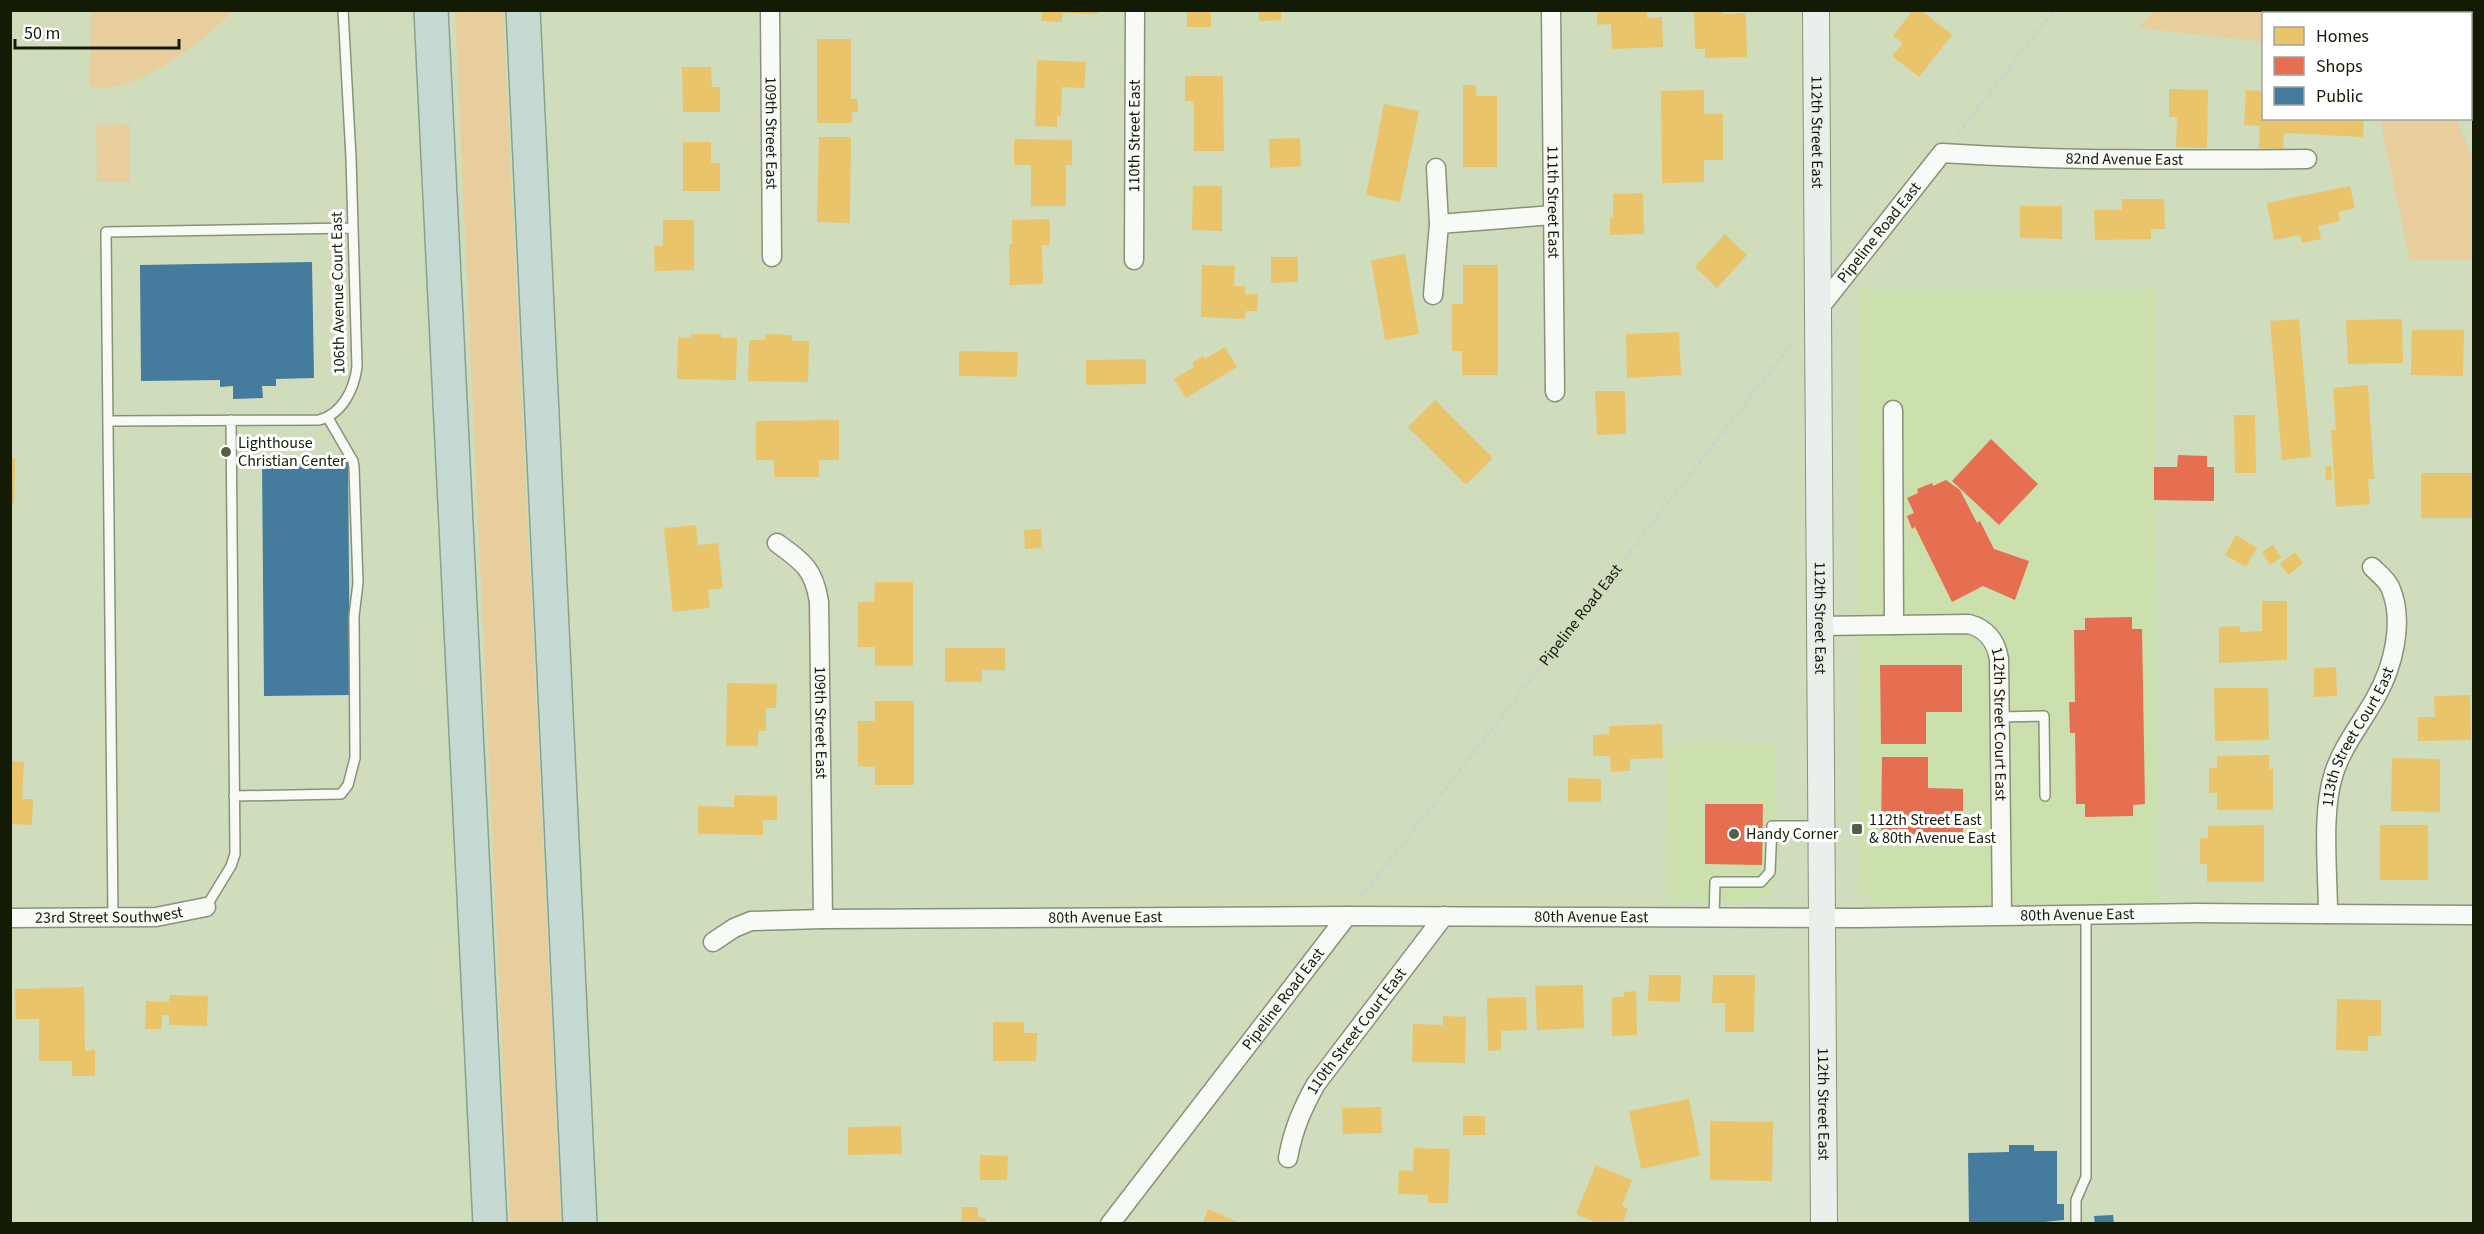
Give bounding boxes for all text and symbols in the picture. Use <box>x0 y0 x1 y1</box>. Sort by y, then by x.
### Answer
scale bar <box>15 12 178 50</box>
legend <box>2262 12 2472 120</box>
text: 50 m <box>24 21 60 46</box>
text: Homes <box>2316 24 2369 49</box>
text: Shops <box>2316 54 2363 79</box>
street label: 112th Street East <box>1805 75 1828 189</box>
street label: 109th Street East <box>760 76 782 190</box>
street label: 110th Street East <box>1123 79 1146 192</box>
text: Public <box>2316 84 2363 109</box>
street label: 111th Street East <box>1541 145 1565 259</box>
street label: 82nd Avenue East <box>2065 147 2184 171</box>
street label: Pipeline Road East <box>1832 177 1926 288</box>
street label: 106th Avenue Court East <box>326 211 350 374</box>
place label: Lighthouse Christian Center <box>238 432 346 472</box>
marker: Lighthouse Christian Center <box>219 445 233 459</box>
street label: Pipeline Road East <box>1534 559 1628 671</box>
street label: 112th Street East <box>1809 561 1831 675</box>
street label: 112th Street Court East <box>1986 644 2012 802</box>
street label: 113th Street Court East <box>2316 664 2400 808</box>
street label: 109th Street East <box>809 666 832 780</box>
place label: 112th Street East & 80th Avenue East <box>1869 809 1997 849</box>
marker: 112th Street East & 80th Avenue East <box>1850 822 1864 836</box>
place label: Handy Corner <box>1746 823 1839 845</box>
marker: Handy Corner <box>1727 827 1741 841</box>
street label: 23rd Street Southwest <box>35 901 185 929</box>
street label: 80th Avenue East <box>2020 903 2135 927</box>
street label: 80th Avenue East <box>1048 906 1163 929</box>
street label: 80th Avenue East <box>1534 906 1649 928</box>
street label: Pipeline Road East <box>1237 943 1330 1055</box>
street label: 110th Street Court East <box>1301 963 1412 1098</box>
street label: 112th Street East <box>1812 1047 1835 1161</box>

